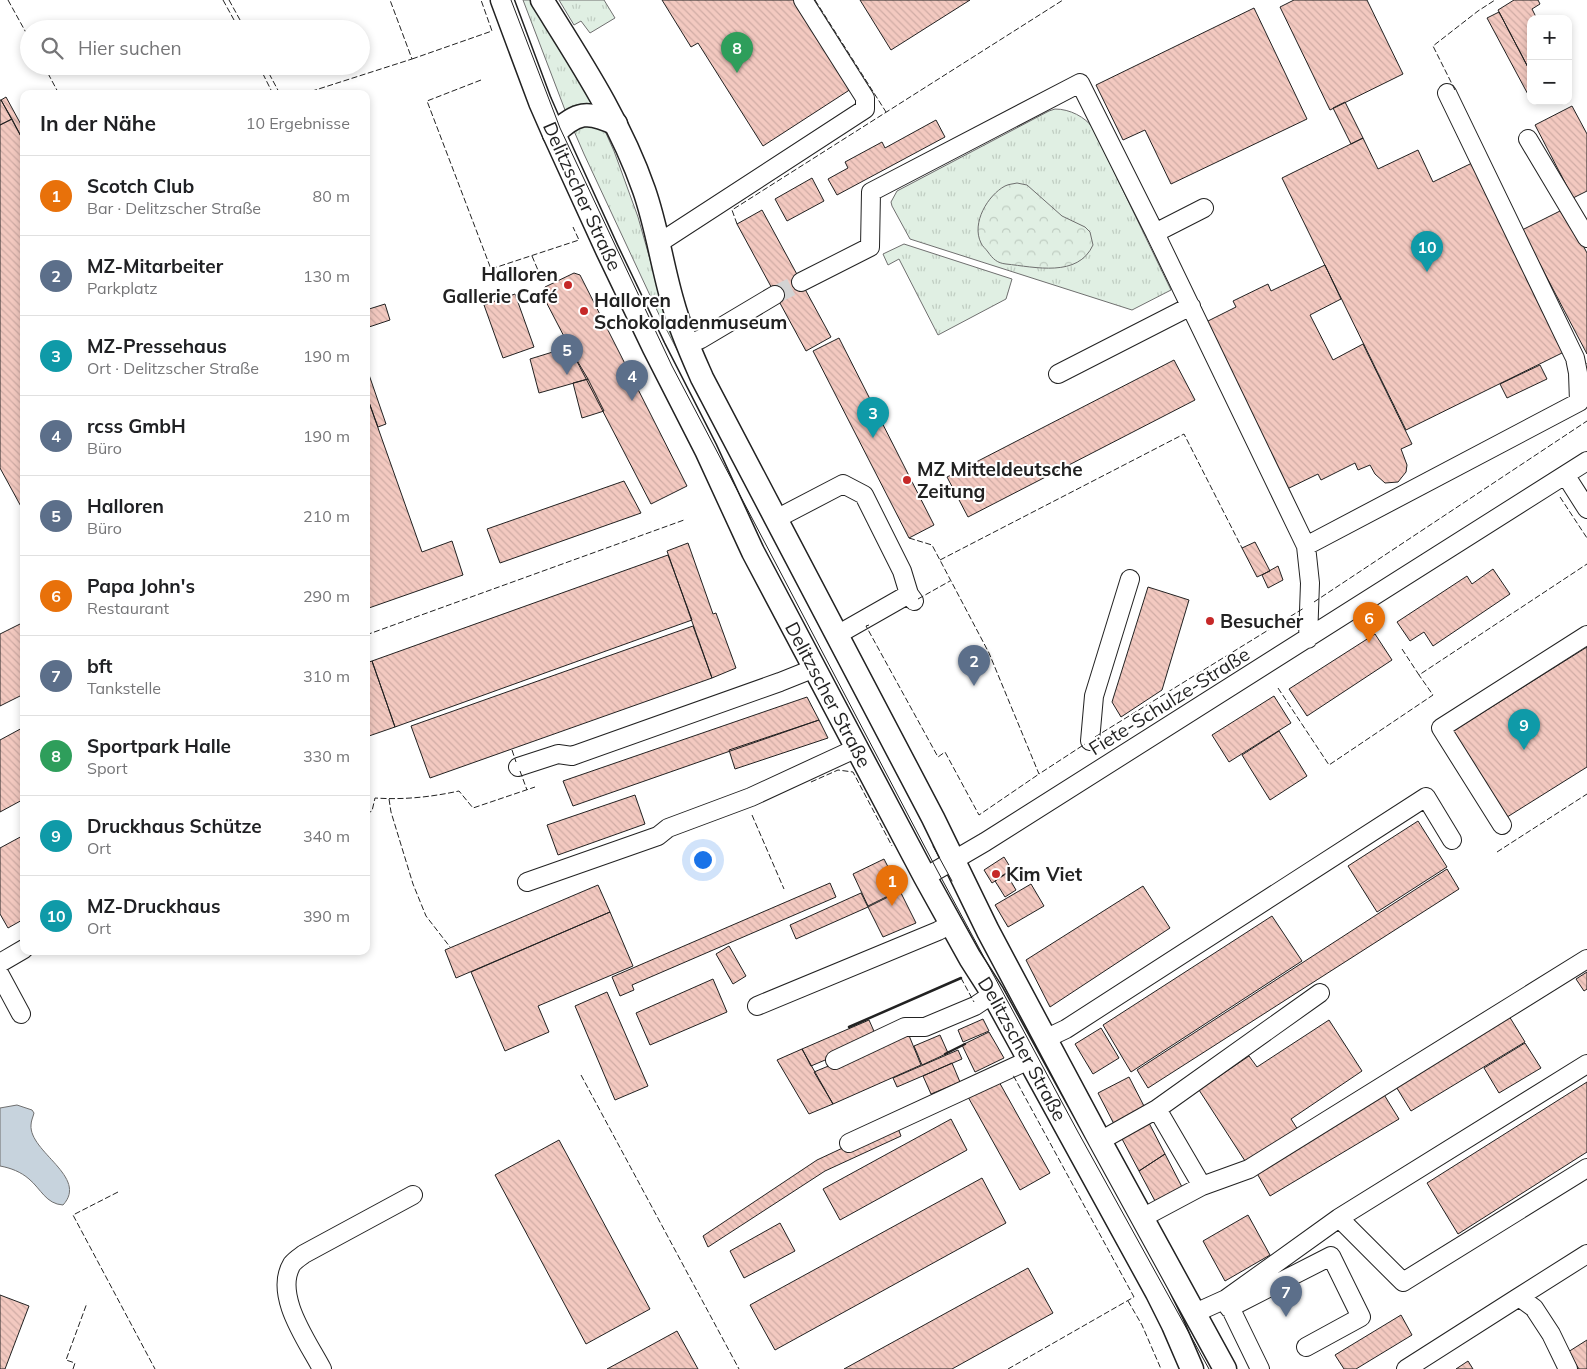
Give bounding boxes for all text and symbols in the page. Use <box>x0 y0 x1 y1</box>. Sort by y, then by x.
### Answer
map controls <box>1527 15 1572 105</box>
button: + <box>1527 15 1572 60</box>
search box <box>20 20 370 75</box>
pin: 8 <box>721 32 753 73</box>
icon: search <box>38 34 66 62</box>
text: Hier suchen <box>78 36 182 60</box>
button: − <box>1527 60 1572 105</box>
text: In der Nähe <box>40 110 156 136</box>
text: 10 Ergebnisse <box>246 113 350 133</box>
street label: Delitzscher Straße <box>538 118 627 274</box>
text: Scotch Club <box>87 174 194 198</box>
text: 1 <box>51 186 61 206</box>
text: 80 m <box>313 186 350 206</box>
text: Bar · Delitzscher Straße <box>87 198 261 218</box>
pin: 10 <box>1411 231 1443 272</box>
text: MZ-Mitarbeiter <box>87 254 223 278</box>
place label: Halloren Gallerie Café <box>442 262 558 308</box>
text: 2 <box>51 266 61 286</box>
text: 130 m <box>303 266 350 286</box>
text: Parkplatz <box>87 278 158 298</box>
marker: Halloren Gallerie Café <box>562 279 574 291</box>
place label: Halloren Schokoladenmuseum <box>594 288 787 334</box>
marker: Halloren Schokoladenmuseum <box>578 305 590 317</box>
text: MZ-Pressehaus <box>87 334 227 358</box>
pin: 5 <box>551 334 583 375</box>
text: 3 <box>51 346 61 366</box>
text: 190 m <box>303 346 350 366</box>
text: Ort · Delitzscher Straße <box>87 358 259 378</box>
pin: 4 <box>616 360 648 401</box>
pin: 3 <box>857 397 889 438</box>
text: rcss GmbH <box>87 414 186 438</box>
text: 4 <box>51 426 61 446</box>
text: 190 m <box>303 426 350 446</box>
text: Büro <box>87 438 122 458</box>
place label: MZ Mitteldeutsche Zeitung <box>917 457 1083 503</box>
marker: MZ Mitteldeutsche Zeitung <box>901 474 913 486</box>
text: Halloren <box>87 494 164 518</box>
text: 5 <box>51 506 61 526</box>
text: 210 m <box>303 506 350 526</box>
text: Büro <box>87 518 122 538</box>
text: Papa John's <box>87 574 195 598</box>
text: 6 <box>51 586 61 606</box>
text: 290 m <box>303 586 350 606</box>
text: Restaurant <box>87 598 169 618</box>
pin: 6 <box>1353 602 1385 643</box>
place label: Besucher <box>1220 609 1304 633</box>
marker: Besucher <box>1204 615 1216 627</box>
street label: Delitzscher Straße <box>780 618 877 771</box>
street label: Fiete-Schulze-Straße <box>1084 642 1254 760</box>
pin: 2 <box>958 645 990 686</box>
text: bft <box>87 654 112 678</box>
text: 7 <box>51 666 61 686</box>
text: 310 m <box>303 666 350 686</box>
text: Tankstelle <box>87 678 161 698</box>
pin: 9 <box>1508 709 1540 750</box>
text: Sportpark Halle <box>87 734 231 758</box>
text: 8 <box>51 746 61 766</box>
text: 330 m <box>303 746 350 766</box>
text: Sport <box>87 758 128 778</box>
text: Druckhaus Schütze <box>87 814 262 838</box>
text: 9 <box>51 826 61 846</box>
text: 340 m <box>303 826 350 846</box>
text: Ort <box>87 838 111 858</box>
your location <box>690 847 716 873</box>
place label: Kim Viet <box>1006 862 1082 886</box>
pin: 1 <box>876 865 908 906</box>
marker: Kim Viet <box>990 868 1002 880</box>
text: MZ-Druckhaus <box>87 894 220 918</box>
text: 10 <box>46 906 66 926</box>
text: 390 m <box>303 906 350 926</box>
text: Ort <box>87 918 111 938</box>
street label: Delitzscher Straße <box>973 972 1072 1125</box>
pin: 7 <box>1270 1276 1302 1317</box>

